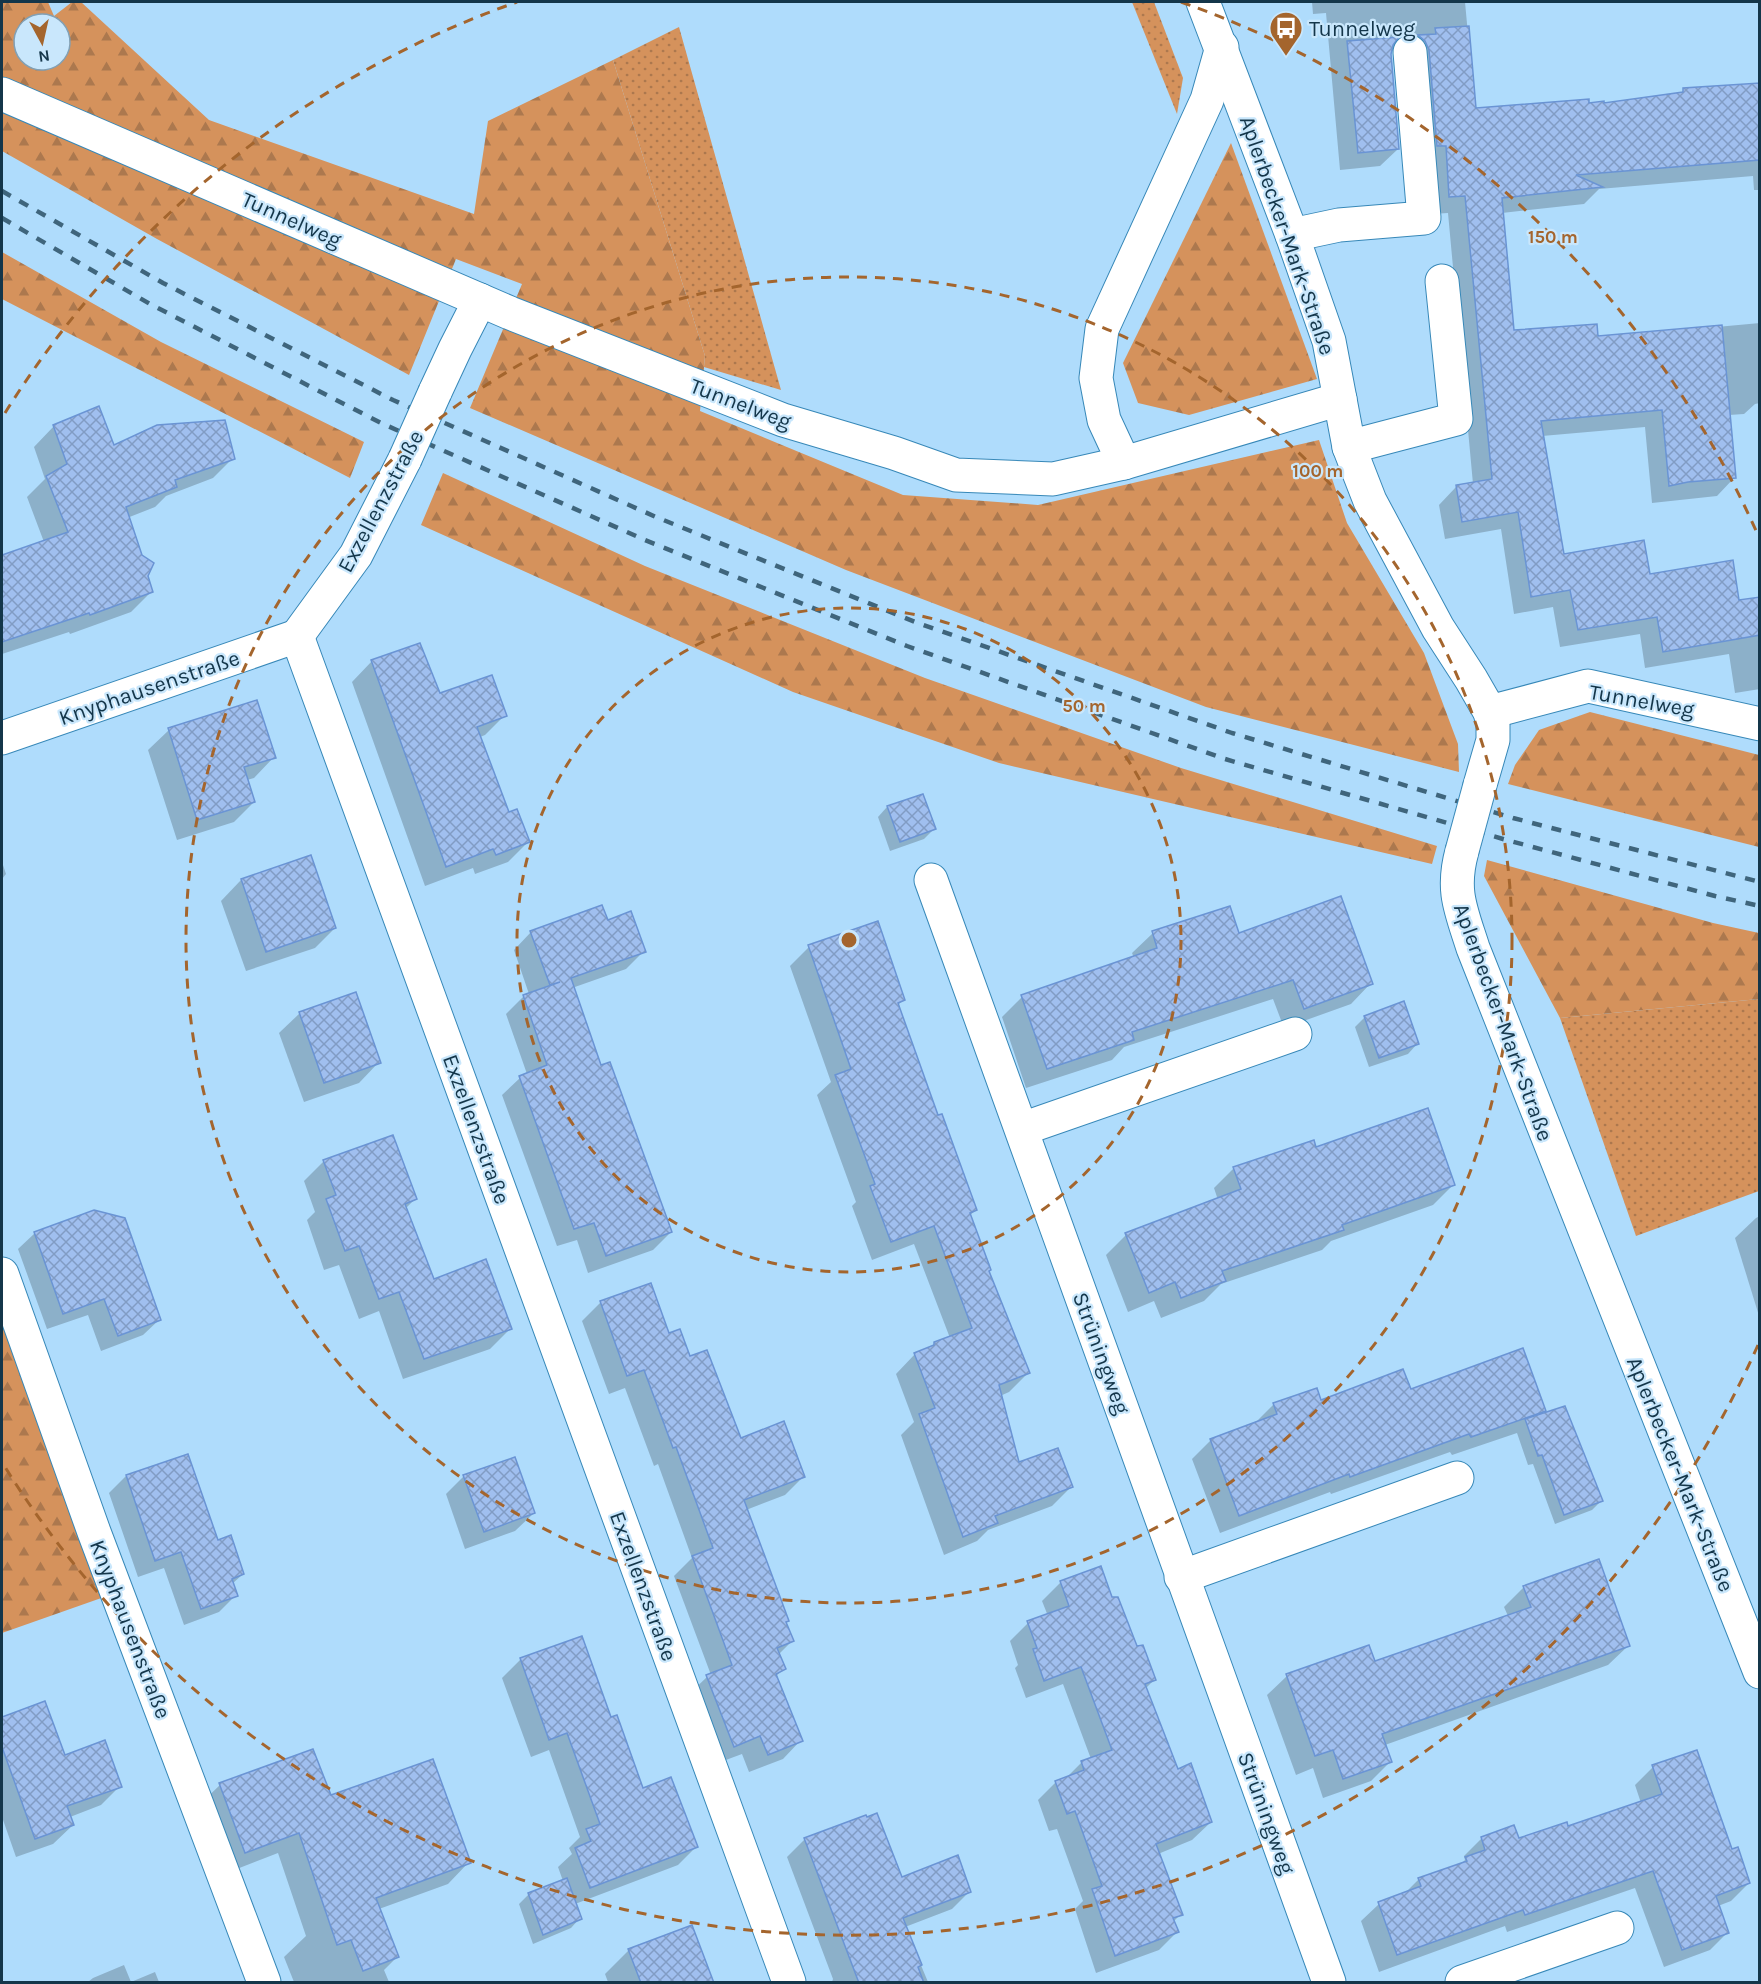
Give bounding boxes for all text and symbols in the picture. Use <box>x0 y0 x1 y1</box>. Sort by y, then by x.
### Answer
bus stop icon: Tunnelweg <box>1268 10 1304 57</box>
north arrow <box>12 12 72 72</box>
place label: Tunnelweg <box>1309 16 1416 42</box>
text: N <box>37 46 51 67</box>
street label: Aplerbecker-Mark-Straße <box>1234 112 1340 358</box>
street label: Tunnelweg <box>238 186 346 254</box>
text: 150 m <box>1528 226 1578 248</box>
street label: Tunnelweg <box>686 373 796 435</box>
street label: Exzellenzstraße <box>332 426 429 577</box>
text: 100 m <box>1293 460 1343 482</box>
street label: Knyphausenstraße <box>56 645 243 731</box>
street label: Tunnelweg <box>1587 679 1697 723</box>
text: 50 m <box>1062 695 1106 717</box>
street label: Aplerbecker-Mark-Straße <box>1448 900 1558 1145</box>
centre of rings <box>839 930 859 950</box>
street label: Exzellenzstraße <box>437 1051 515 1208</box>
street label: Strüningweg <box>1067 1289 1135 1418</box>
street label: Aplerbecker-Mark-Straße <box>1621 1353 1739 1596</box>
street label: Exzellenzstraße <box>604 1508 682 1665</box>
street label: Knyphausenstraße <box>84 1536 176 1722</box>
street label: Strüningweg <box>1232 1749 1300 1878</box>

